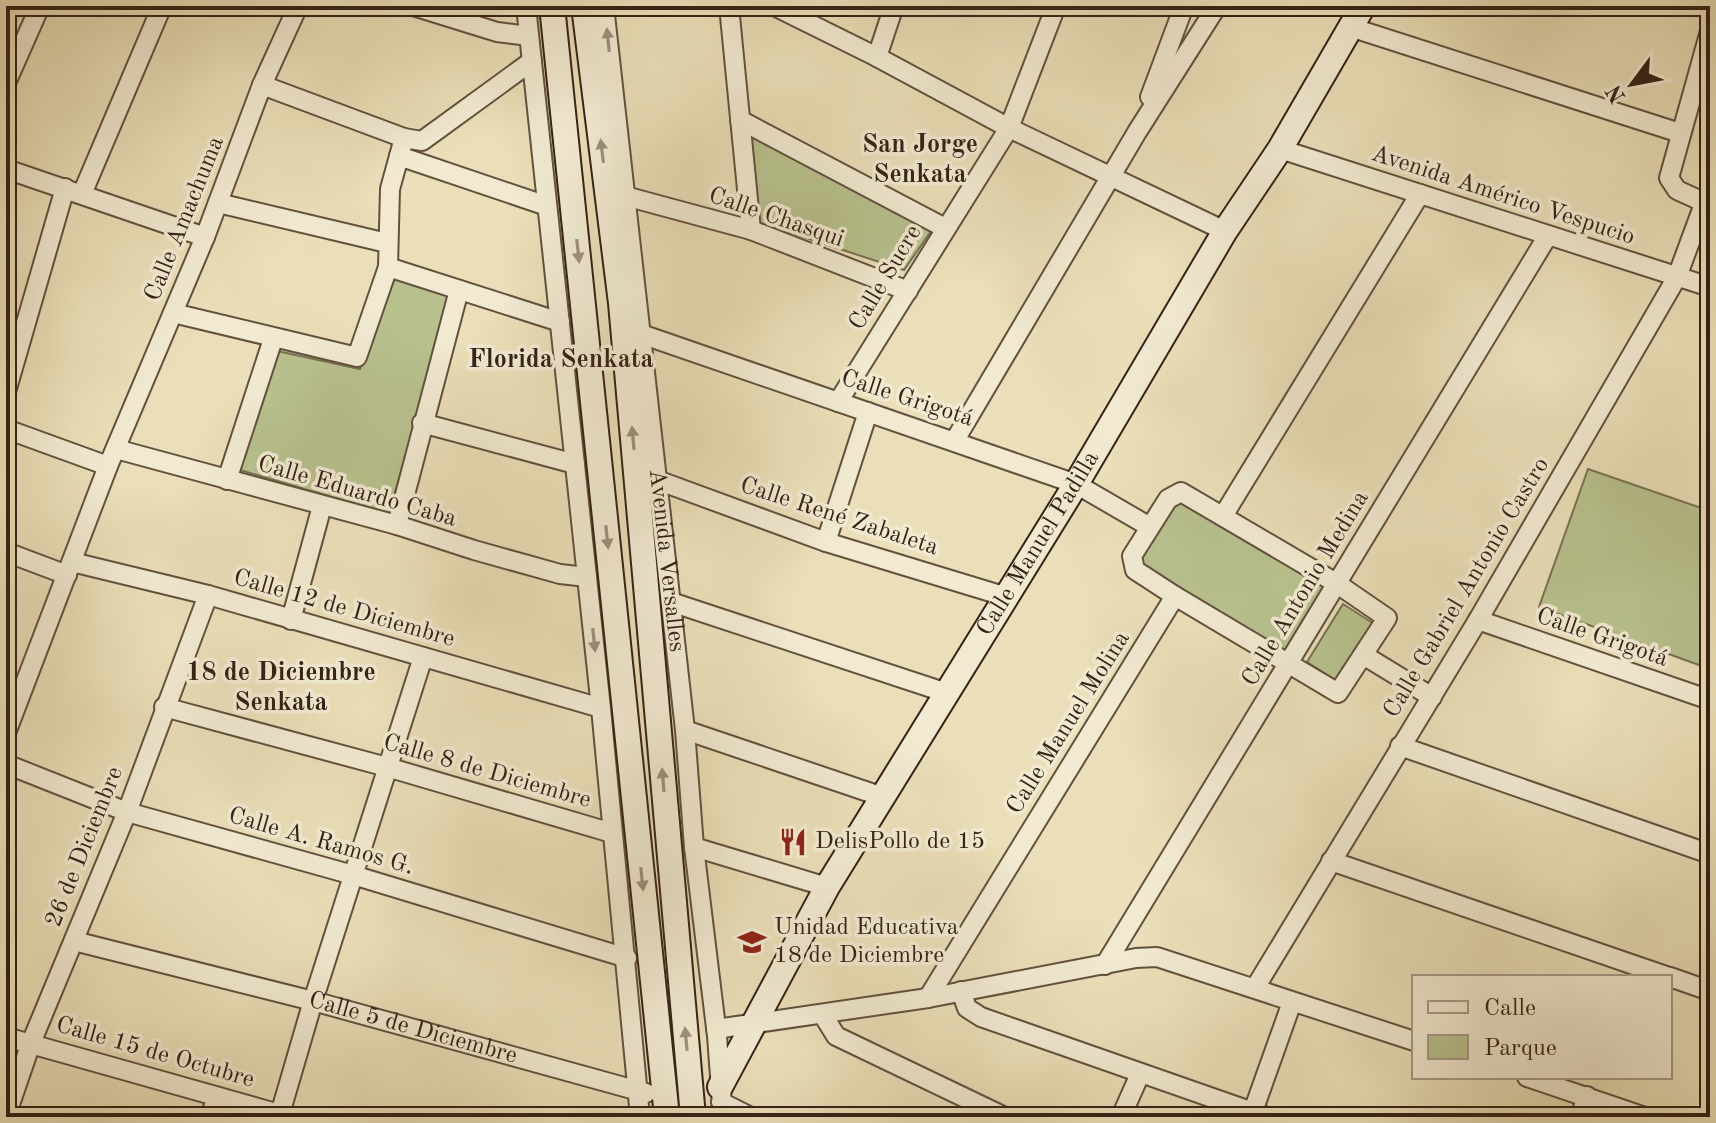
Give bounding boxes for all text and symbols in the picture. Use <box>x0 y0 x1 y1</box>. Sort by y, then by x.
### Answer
one-way arrow <box>602 27 615 52</box>
north arrow <box>1592 44 1672 124</box>
text: N <box>1603 80 1631 106</box>
district label: San Jorge Senkata <box>862 132 978 188</box>
street label: Calle Amachuma <box>141 133 229 305</box>
one-way arrow <box>595 138 608 163</box>
street label: Avenida Américo Vespucio <box>1368 142 1638 250</box>
street label: Calle Chasqui <box>705 184 847 252</box>
street label: Calle Sucre <box>845 221 927 335</box>
one-way arrow <box>571 239 584 264</box>
district label: Florida Senkata <box>468 347 654 373</box>
street label: Calle Grigotá <box>838 366 976 432</box>
one-way arrow <box>626 425 639 450</box>
street label: Calle Manuel Padilla <box>973 447 1104 640</box>
street label: Calle Eduardo Caba <box>255 452 459 532</box>
street label: Calle Gabriel Antonio Castro <box>1380 454 1554 722</box>
street label: Avenida Versalles <box>644 468 688 653</box>
street label: Calle René Zabaleta <box>737 474 941 560</box>
street label: Calle Antonio Medina <box>1238 487 1374 691</box>
one-way arrow <box>601 525 614 550</box>
street label: Calle 12 de Diciembre <box>231 566 457 652</box>
street label: Calle Grigotá <box>1533 604 1671 672</box>
street label: Calle Manuel Molina <box>1003 627 1135 819</box>
one-way arrow <box>587 628 600 653</box>
district label: 18 de Diciembre Senkata <box>186 660 376 716</box>
street label: Calle 8 de Diciembre <box>380 731 594 813</box>
street label: 26 de Diciembre <box>42 764 128 930</box>
one-way arrow <box>657 767 670 792</box>
street label: Calle A. Ramos G. <box>226 804 416 880</box>
restaurant icon: DelisPollo de 15 <box>778 827 808 857</box>
place label: DelisPollo de 15 <box>815 830 985 854</box>
one-way arrow <box>636 867 649 892</box>
place label: Unidad Educativa 18 de Diciembre <box>774 916 959 968</box>
school or university icon: Unidad Educativa 18 de Diciembre <box>737 927 767 957</box>
legend <box>1412 975 1672 1079</box>
street label: Calle 5 de Diciembre <box>306 988 520 1069</box>
text: Calle <box>1484 997 1536 1021</box>
street label: Calle 15 de Octubre <box>53 1013 257 1093</box>
one-way arrow <box>680 1026 693 1051</box>
text: Parque <box>1484 1037 1557 1061</box>

